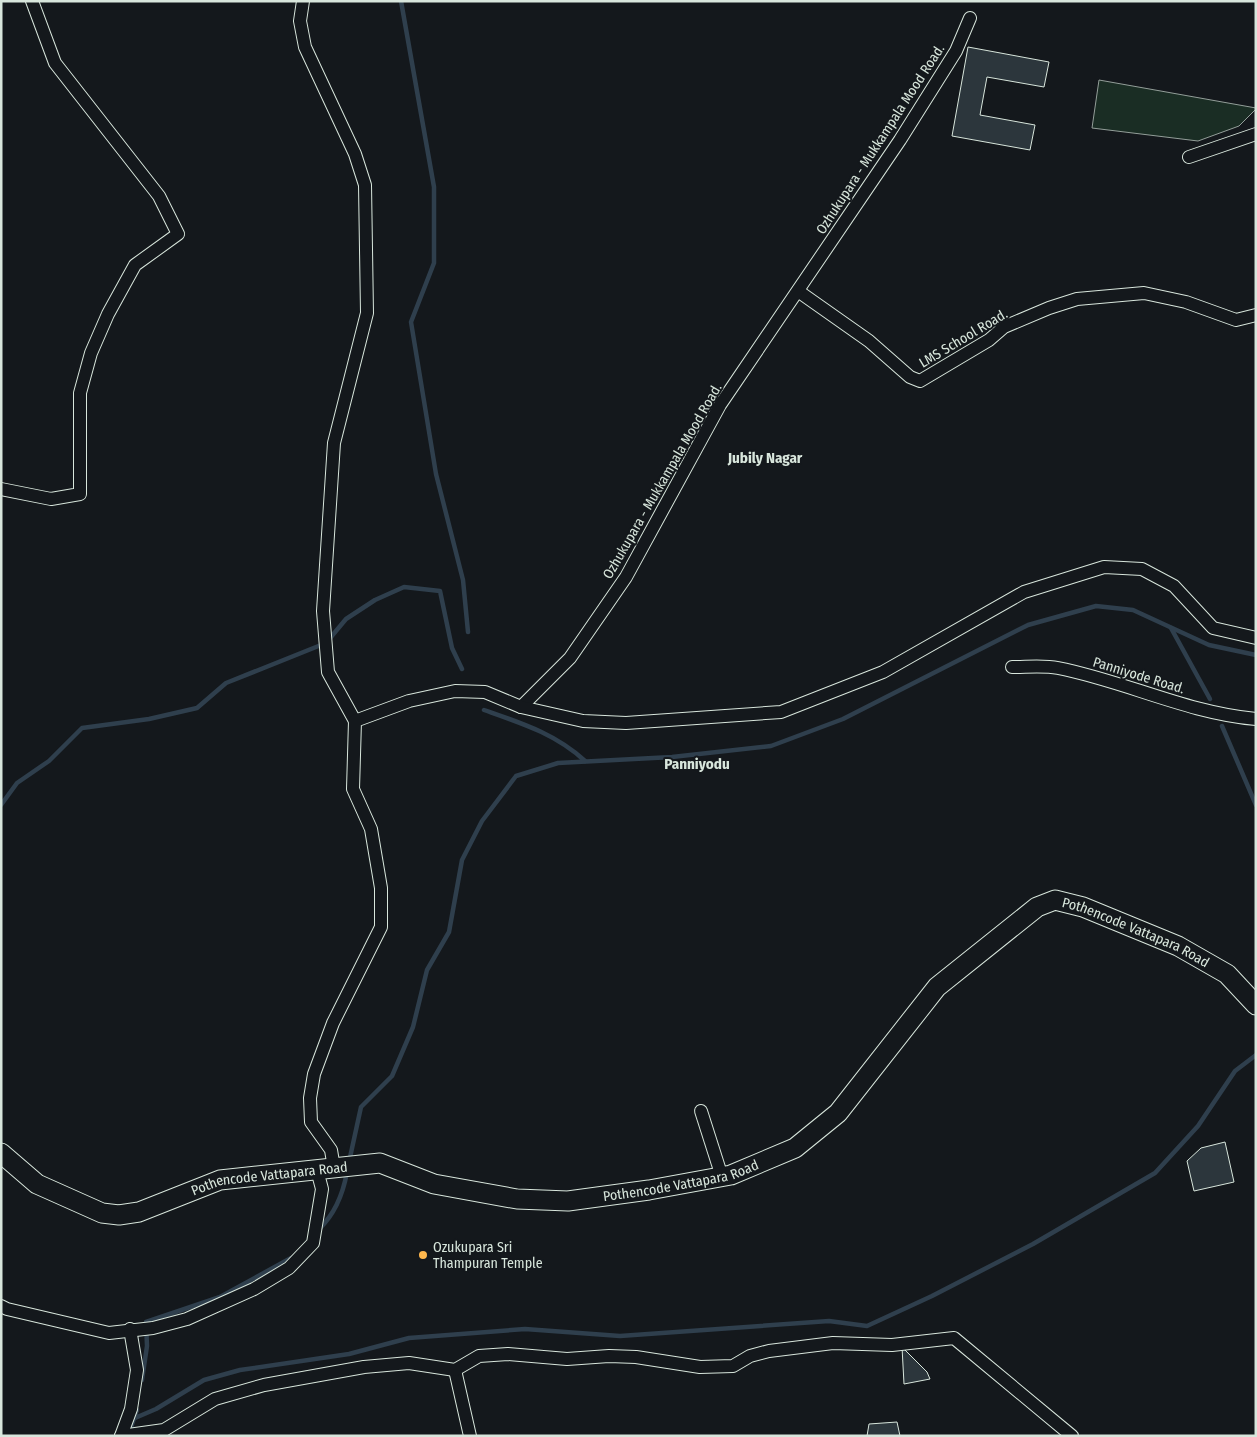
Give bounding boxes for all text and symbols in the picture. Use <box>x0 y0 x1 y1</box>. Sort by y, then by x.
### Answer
street label: Ozhukupara - Mukkampala Mood Road. <box>813 41 948 237</box>
street label: LMS School Road. <box>916 305 1011 371</box>
street label: Ozhukupara - Mukkampala Mood Road. <box>599 380 726 582</box>
district label: Jubily Nagar <box>727 449 803 467</box>
street label: Panniyode Road. <box>1091 653 1187 698</box>
district label: Panniyodu <box>664 755 730 773</box>
street label: Pothencode Vattapara Road <box>1060 894 1212 971</box>
street label: Pothencode Vattapara Road <box>602 1156 761 1205</box>
street label: Pothencode Vattapara Road <box>189 1158 348 1200</box>
place label: Ozukupara Sri Thampuran Temple <box>433 1239 543 1272</box>
marker: Ozukupara Sri Thampuran Temple <box>417 1249 429 1261</box>

